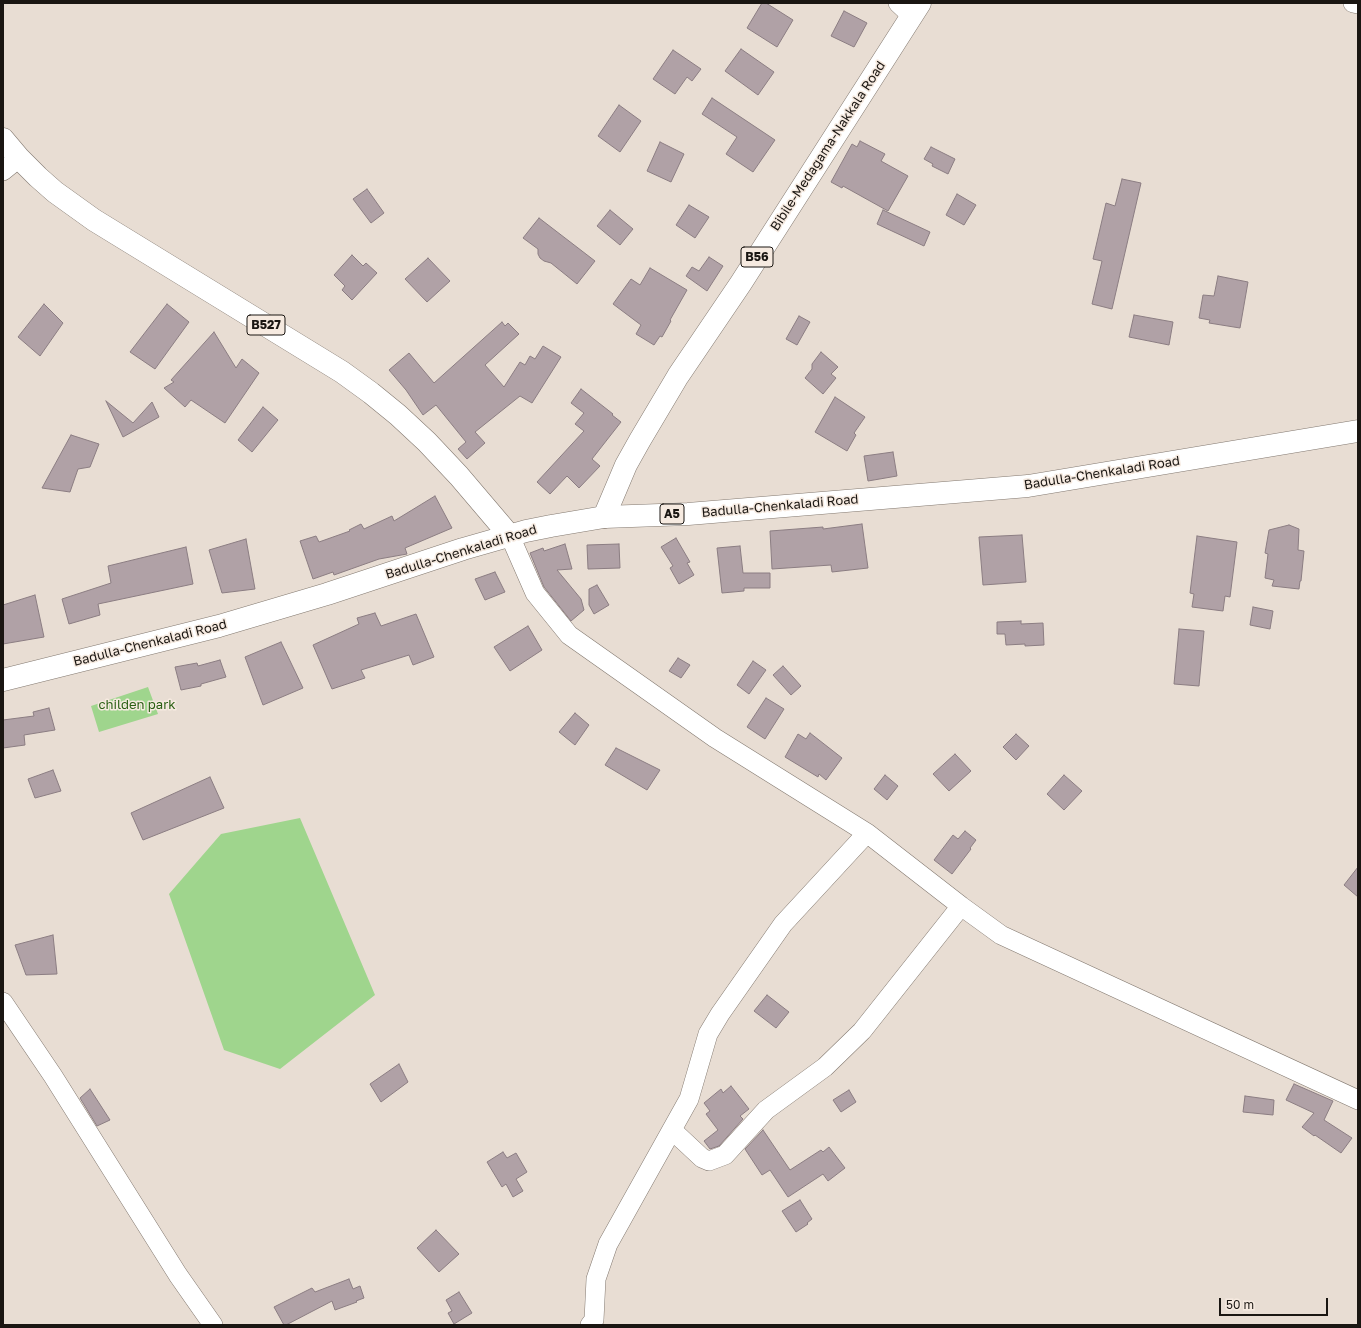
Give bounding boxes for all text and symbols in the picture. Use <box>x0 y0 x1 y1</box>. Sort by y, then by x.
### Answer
street label: Bibile-Medagama-Nakkala Road <box>767 58 889 234</box>
road number: B56 <box>741 247 773 267</box>
road number: B527 <box>247 315 285 335</box>
street label: Badulla-Chenkaladi Road <box>1023 453 1181 493</box>
street label: Badulla-Chenkaladi Road <box>701 491 859 521</box>
road number: A5 <box>660 504 684 524</box>
street label: Badulla-Chenkaladi Road <box>383 522 539 582</box>
street label: Badulla-Chenkaladi Road <box>72 616 228 670</box>
park label: childen park <box>98 697 176 713</box>
scale bar <box>1221 1290 1330 1316</box>
text: 50 m <box>1226 1297 1254 1312</box>

